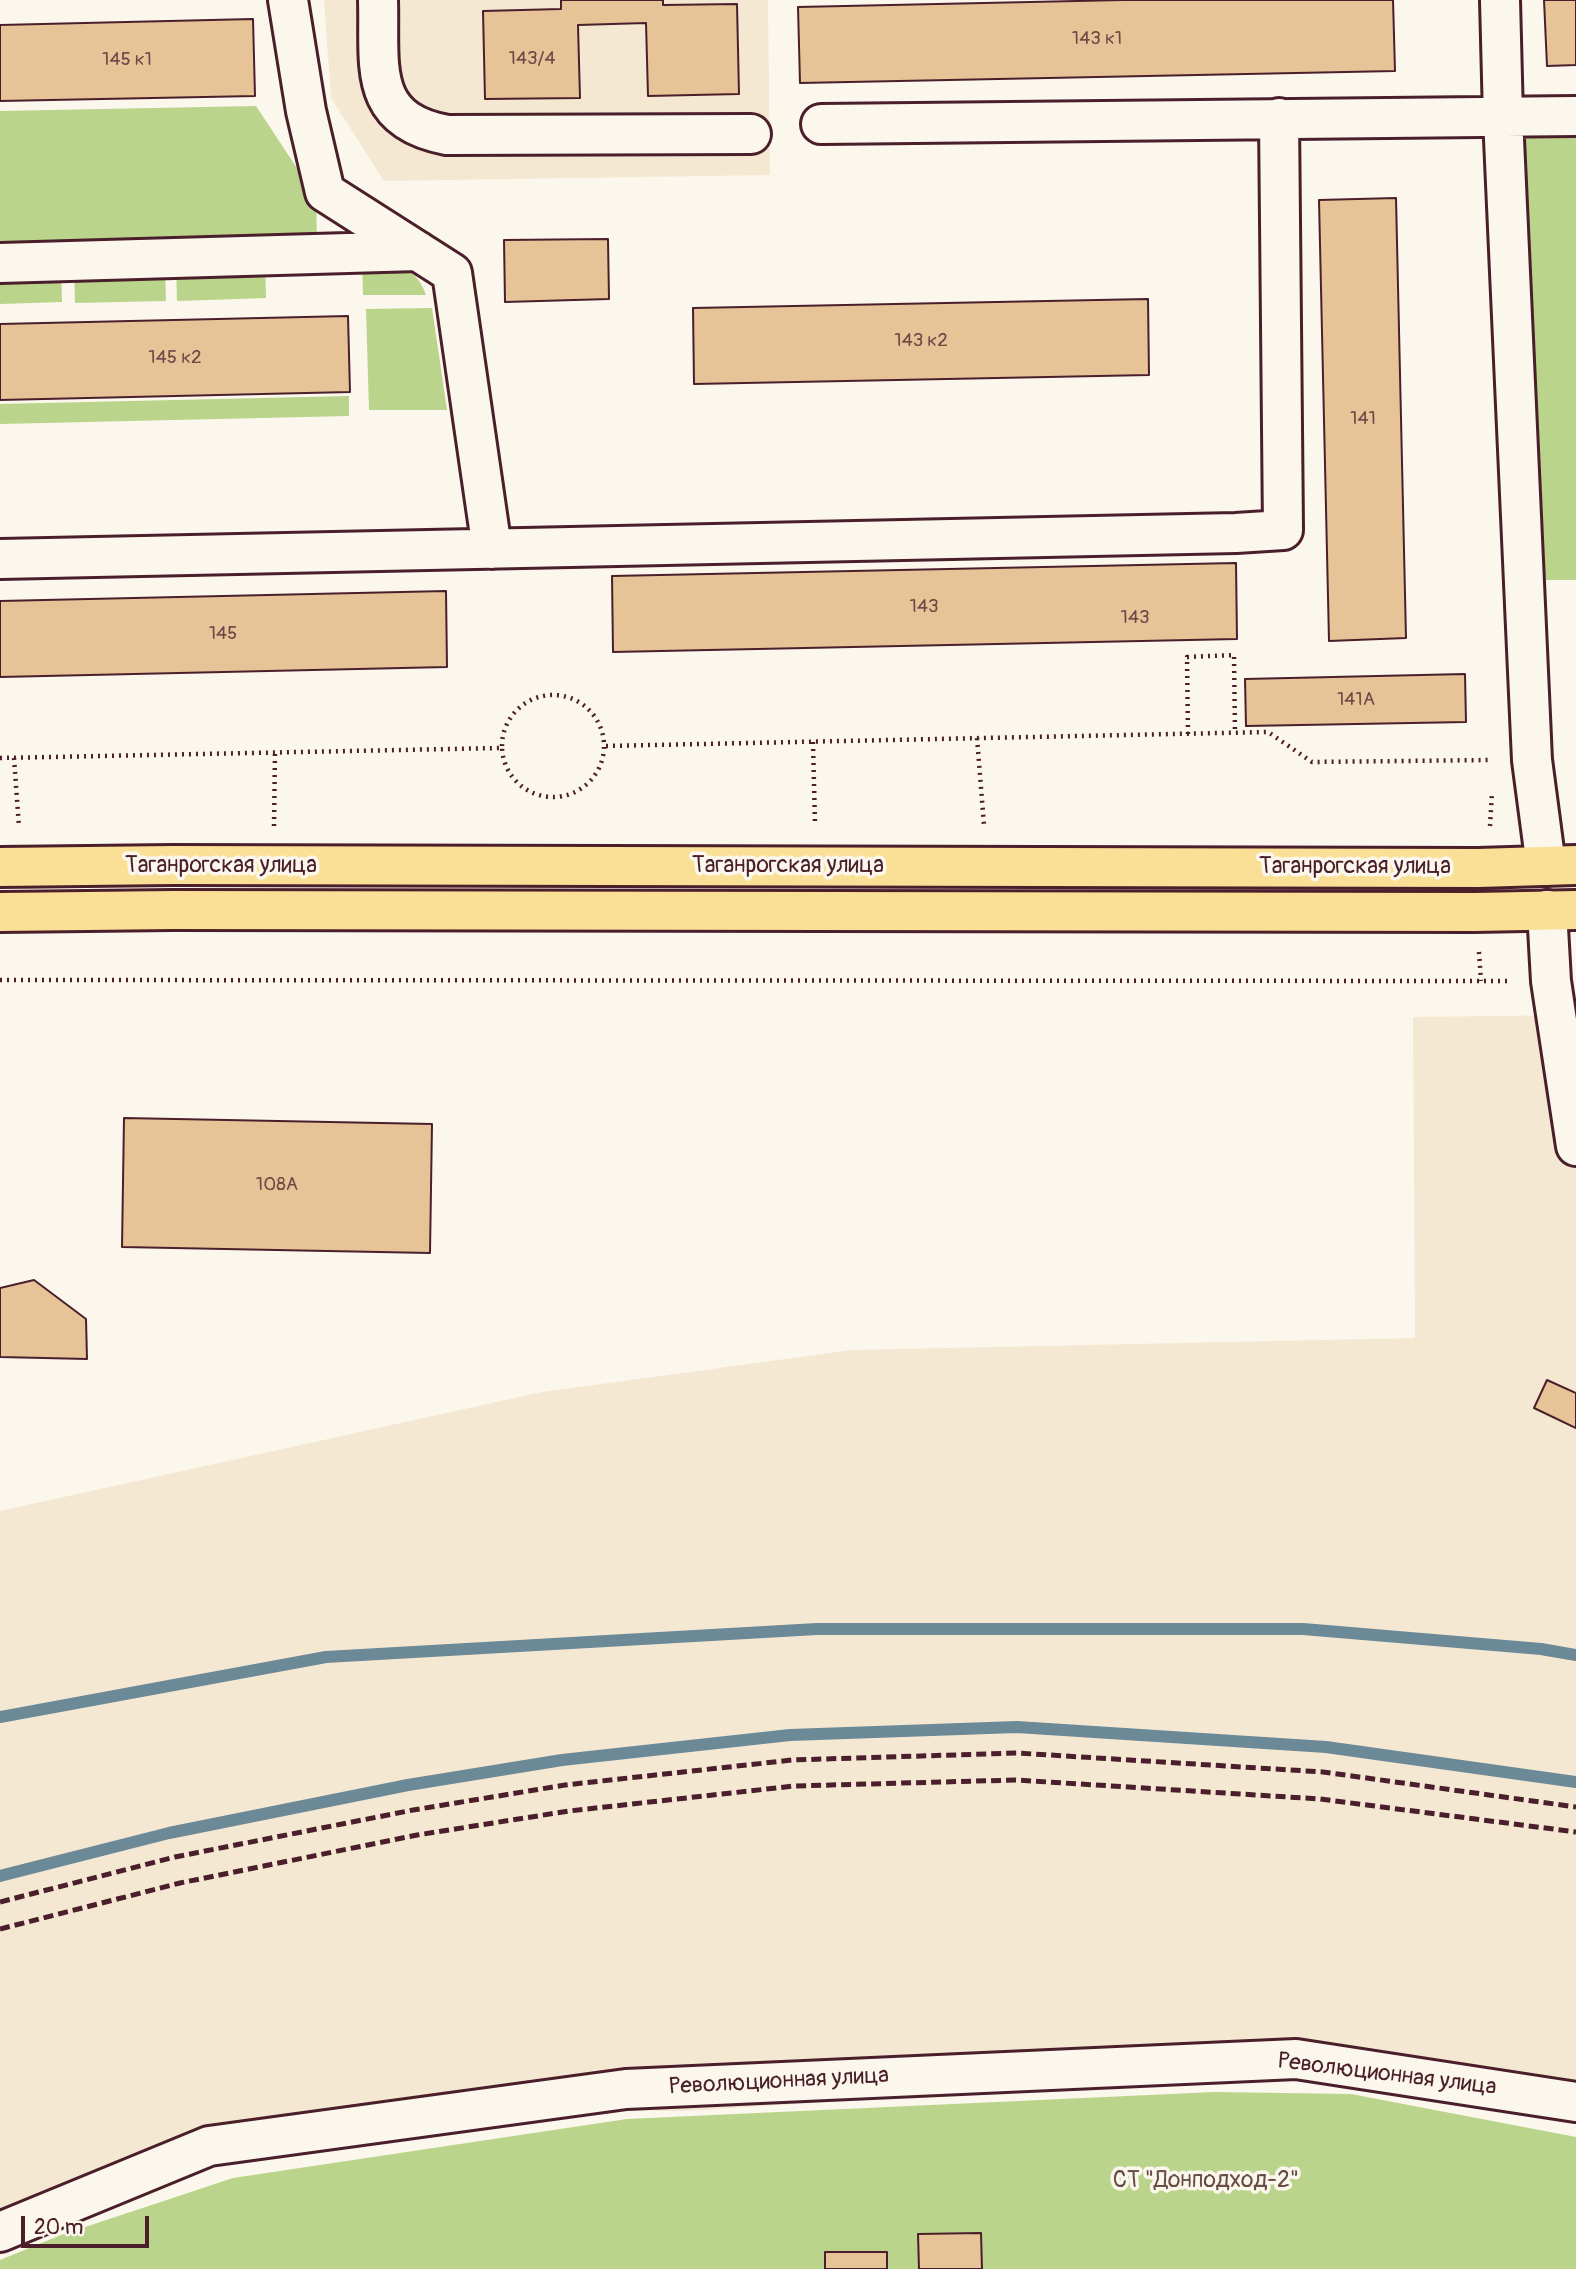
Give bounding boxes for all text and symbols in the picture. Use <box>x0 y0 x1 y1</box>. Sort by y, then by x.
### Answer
house number: 143 к1 <box>1072 28 1122 50</box>
house number: 143/4 <box>509 48 555 70</box>
house number: 145 к1 <box>102 49 152 71</box>
house number: 143 к2 <box>894 330 948 352</box>
house number: 145 к2 <box>148 347 202 369</box>
house number: 141 <box>1350 408 1376 430</box>
house number: 143 <box>909 596 939 618</box>
house number: 143 <box>1120 607 1150 629</box>
house number: 145 <box>209 623 237 645</box>
house number: 141А <box>1337 689 1375 711</box>
street label: Таганрогская улица <box>125 852 317 880</box>
street label: Таганрогская улица <box>692 852 884 880</box>
street label: Таганрогская улица <box>1259 853 1451 881</box>
house number: 108А <box>256 1174 298 1196</box>
street label: Революционная улица <box>1276 2048 1498 2102</box>
street label: Революционная улица <box>668 2062 890 2102</box>
park label: СТ "Донподход-2" <box>1113 2167 1299 2195</box>
scale bar <box>24 2202 152 2246</box>
text: 20 m <box>34 2214 83 2241</box>

